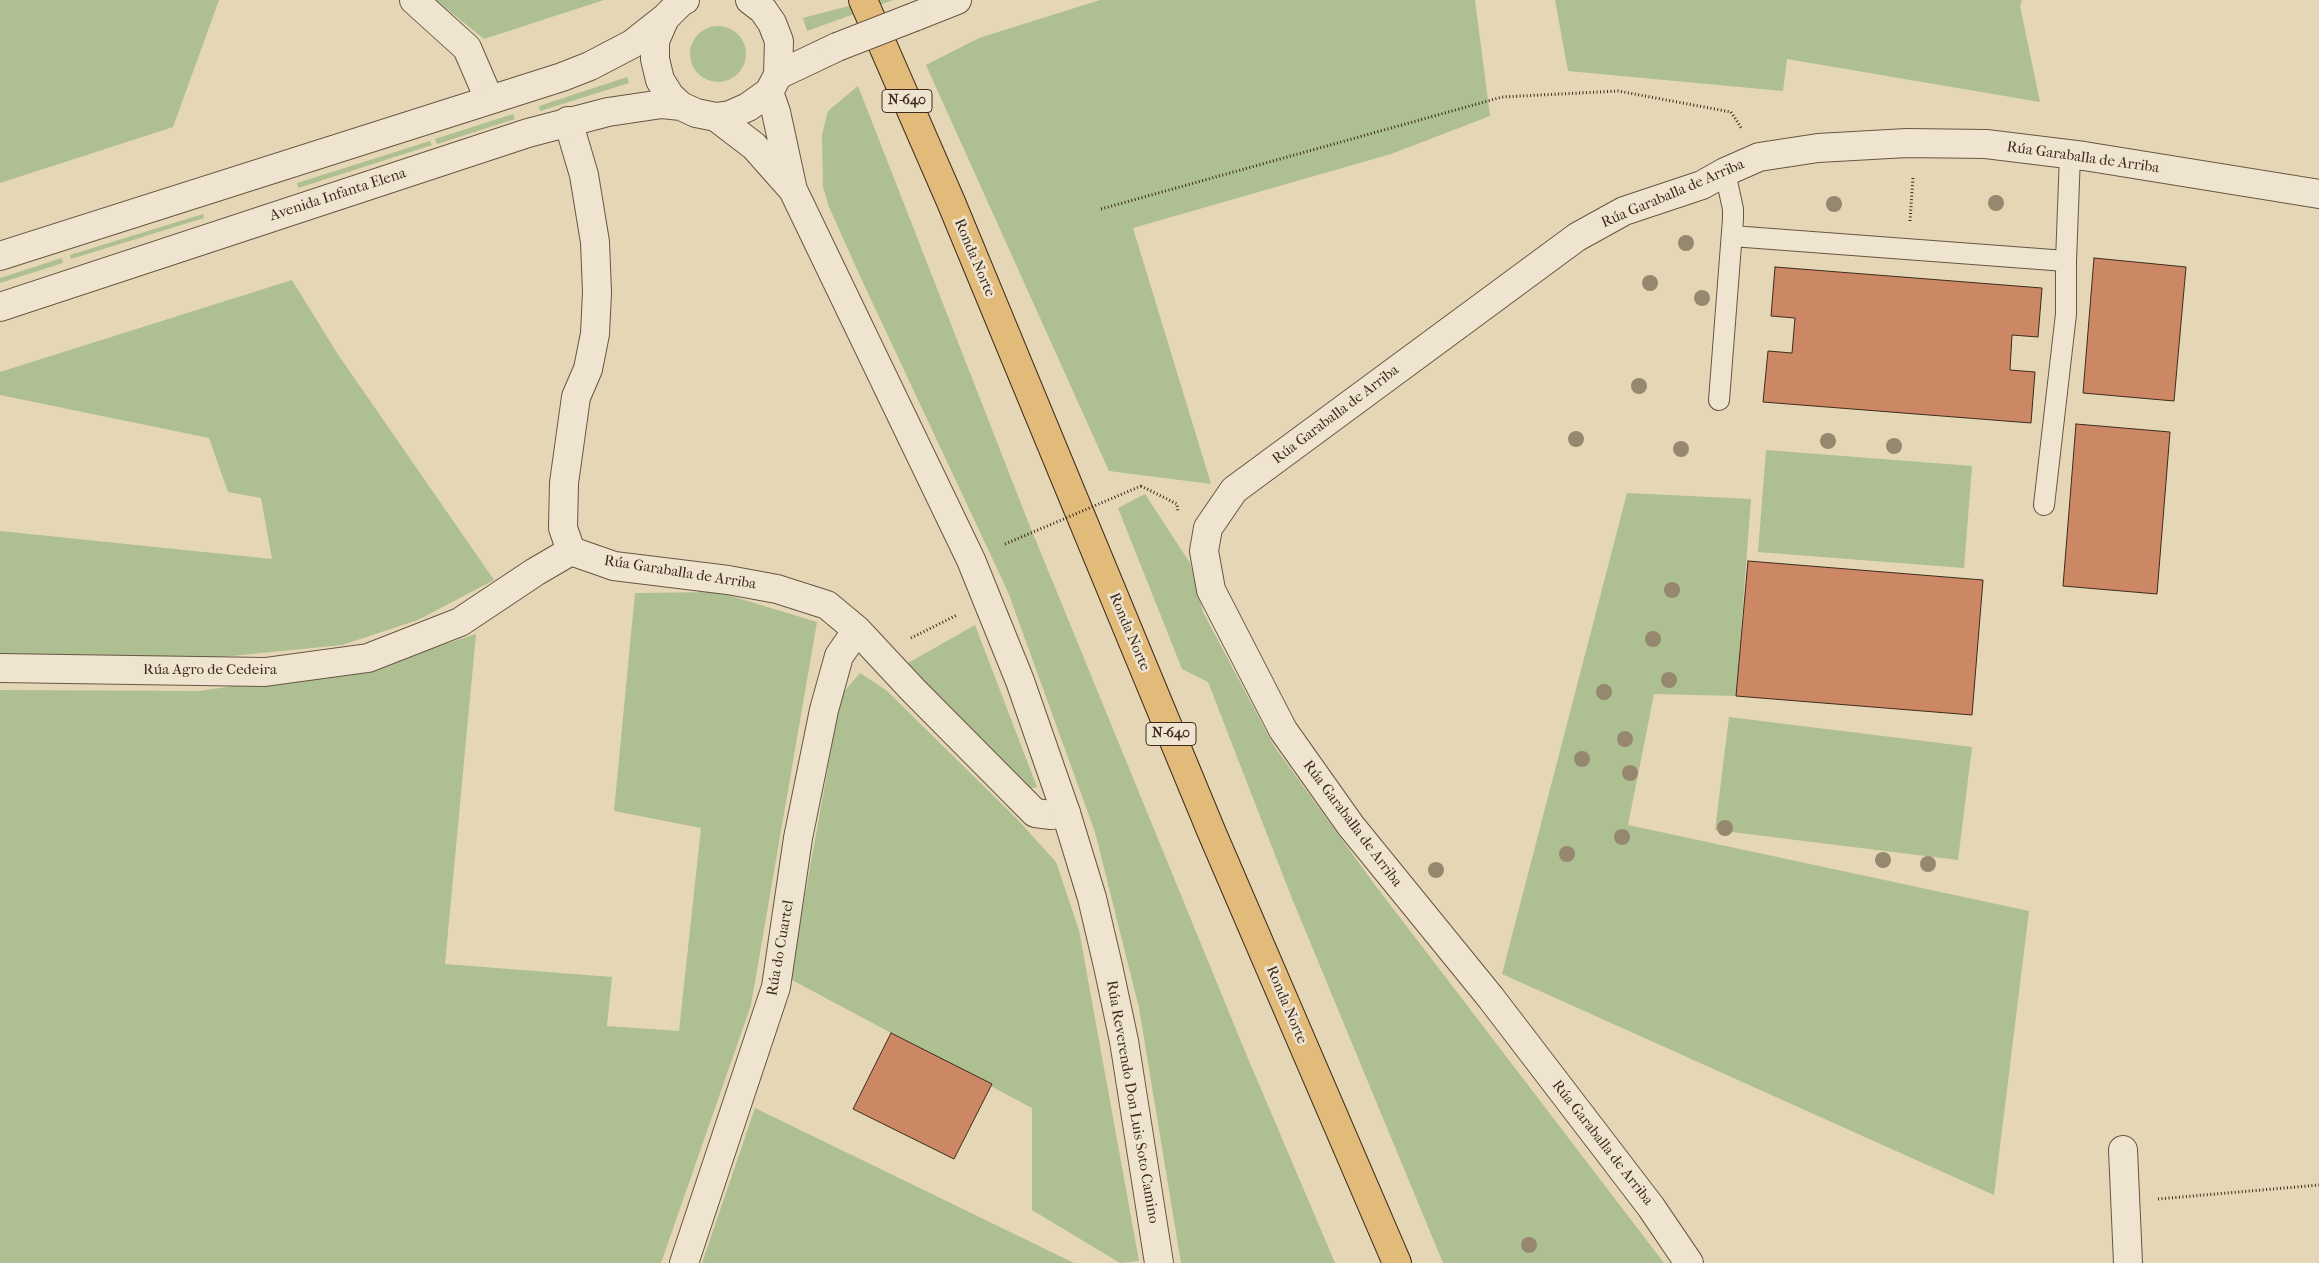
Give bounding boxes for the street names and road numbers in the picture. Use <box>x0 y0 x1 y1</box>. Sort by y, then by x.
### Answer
road number: N-640 <box>882 90 932 112</box>
street label: Rúa Garaballa de Arriba <box>2006 138 2160 178</box>
street label: Rúa Garaballa de Arriba <box>1599 156 1747 232</box>
street label: Avenida Infanta Elena <box>268 164 408 226</box>
street label: Ronda Norte <box>950 216 998 300</box>
street label: Rúa Garaballa de Arriba <box>1269 362 1403 468</box>
street label: Rúa Garaballa de Arriba <box>603 552 757 594</box>
street label: Ronda Norte <box>1105 590 1153 674</box>
street label: Rúa Agro de Cedeira <box>143 661 277 679</box>
road number: N-640 <box>1146 722 1196 746</box>
street label: Rúa Garaballa de Arriba <box>1299 757 1405 891</box>
street label: Rúa do Cuartel <box>764 899 798 997</box>
street label: Ronda Norte <box>1262 963 1310 1047</box>
street label: Rúa Reverendo Don Luis Soto Camino <box>1102 979 1162 1225</box>
street label: Rúa Garaballa de Arriba <box>1548 1077 1656 1209</box>

